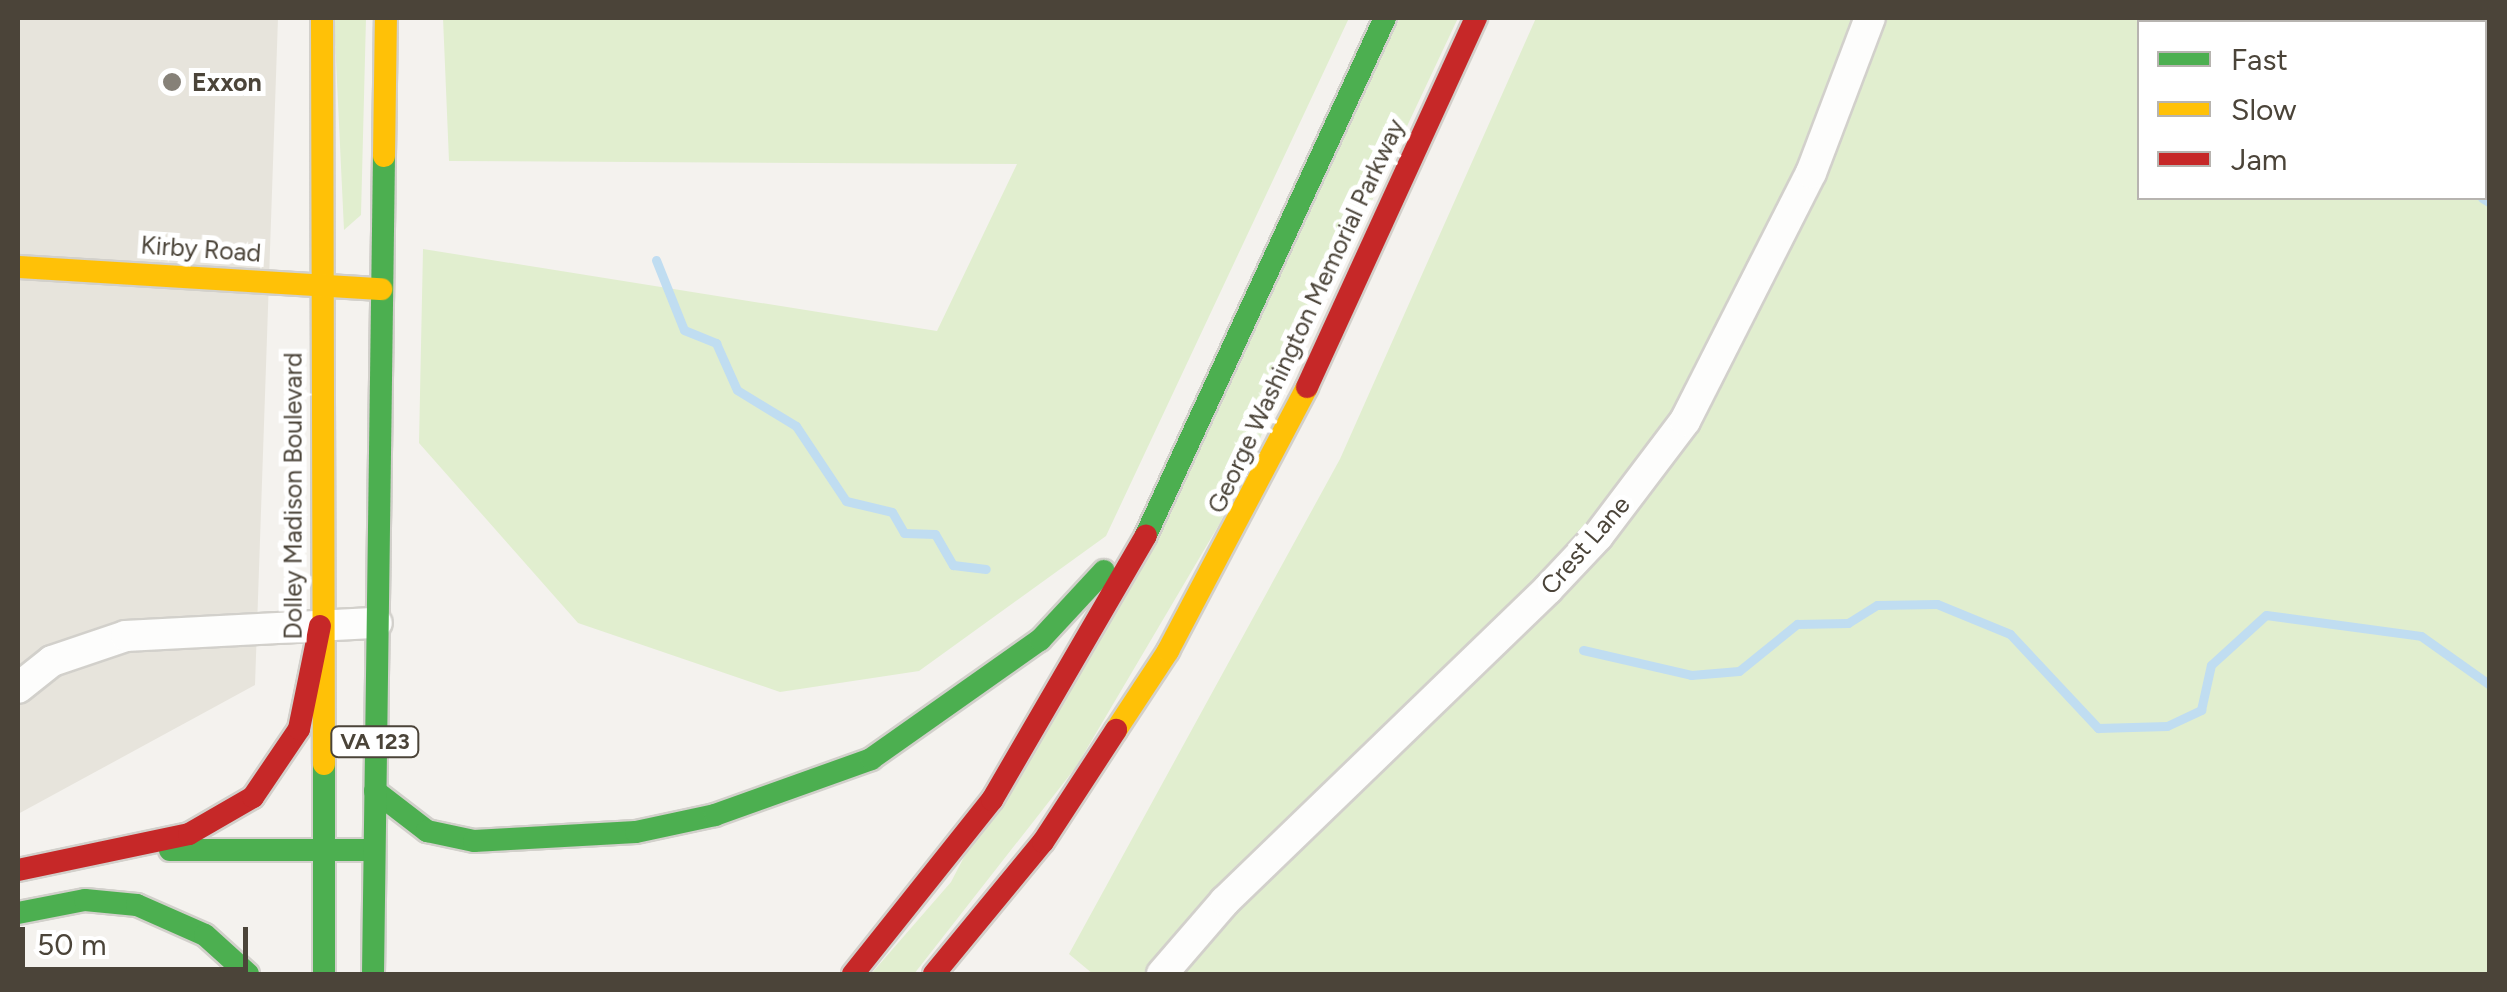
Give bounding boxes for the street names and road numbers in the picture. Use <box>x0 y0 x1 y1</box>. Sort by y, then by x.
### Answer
street label: George Washington Memorial Parkway <box>1201 114 1411 518</box>
street label: Kirby Road <box>140 230 262 268</box>
street label: Dolley Madison Boulevard <box>278 352 308 640</box>
street label: Crest Lane <box>1534 490 1636 600</box>
road number: VA 123 <box>330 725 420 759</box>

